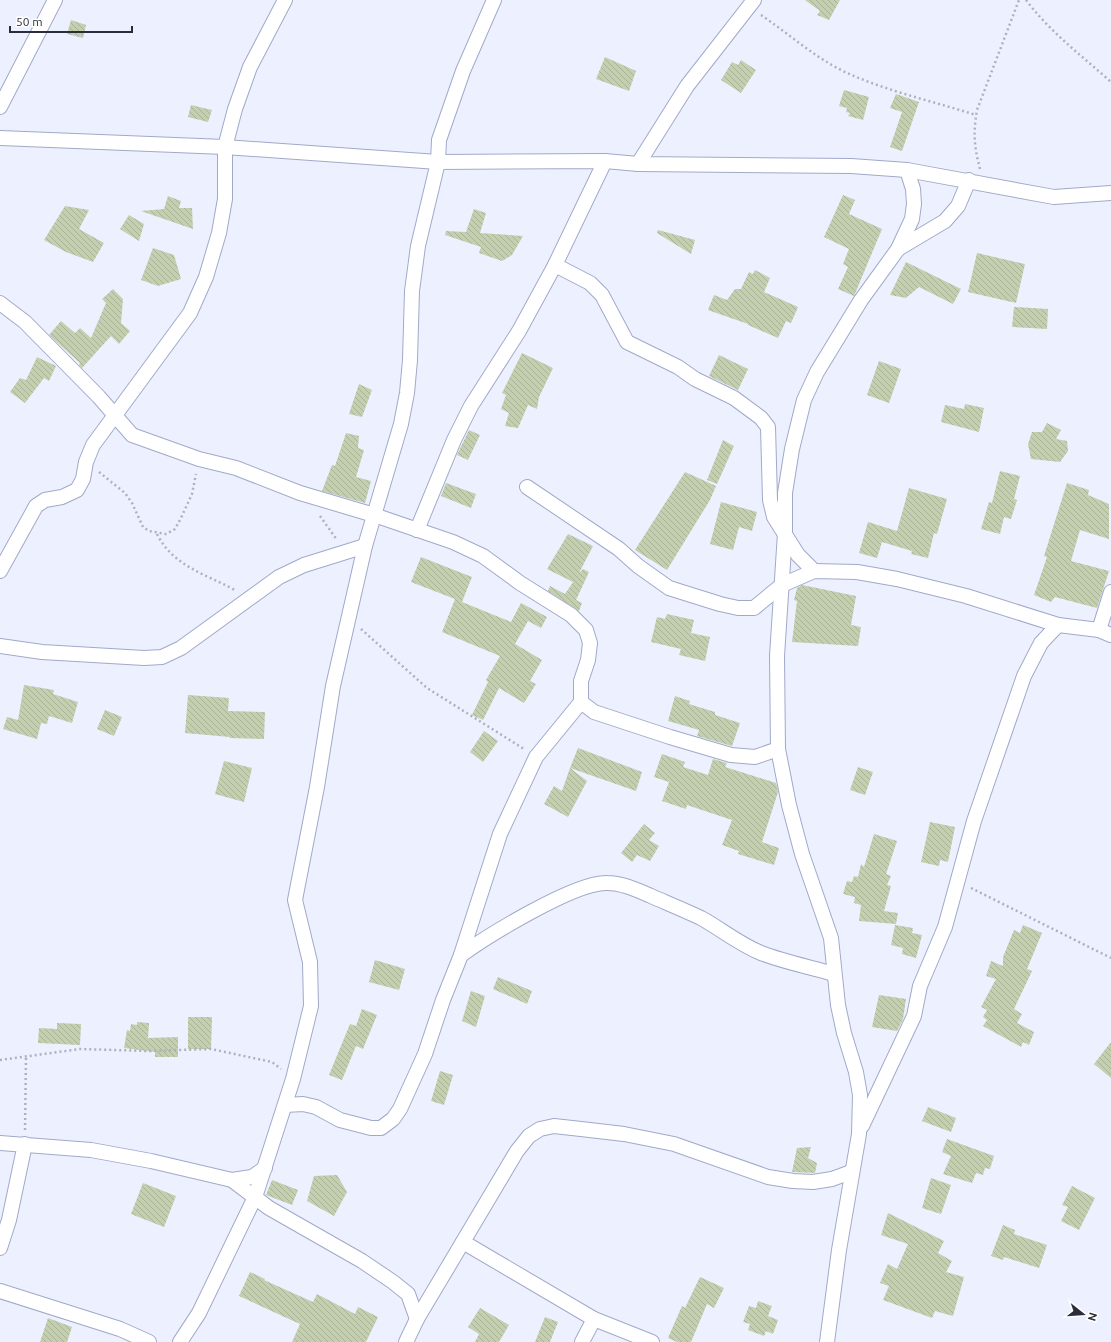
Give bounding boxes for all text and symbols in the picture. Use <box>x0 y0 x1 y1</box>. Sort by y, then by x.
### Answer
scale bar <box>10 8 132 34</box>
text: 50 m <box>16 15 43 28</box>
north arrow <box>1063 1294 1103 1334</box>
text: N <box>1086 1311 1100 1323</box>

